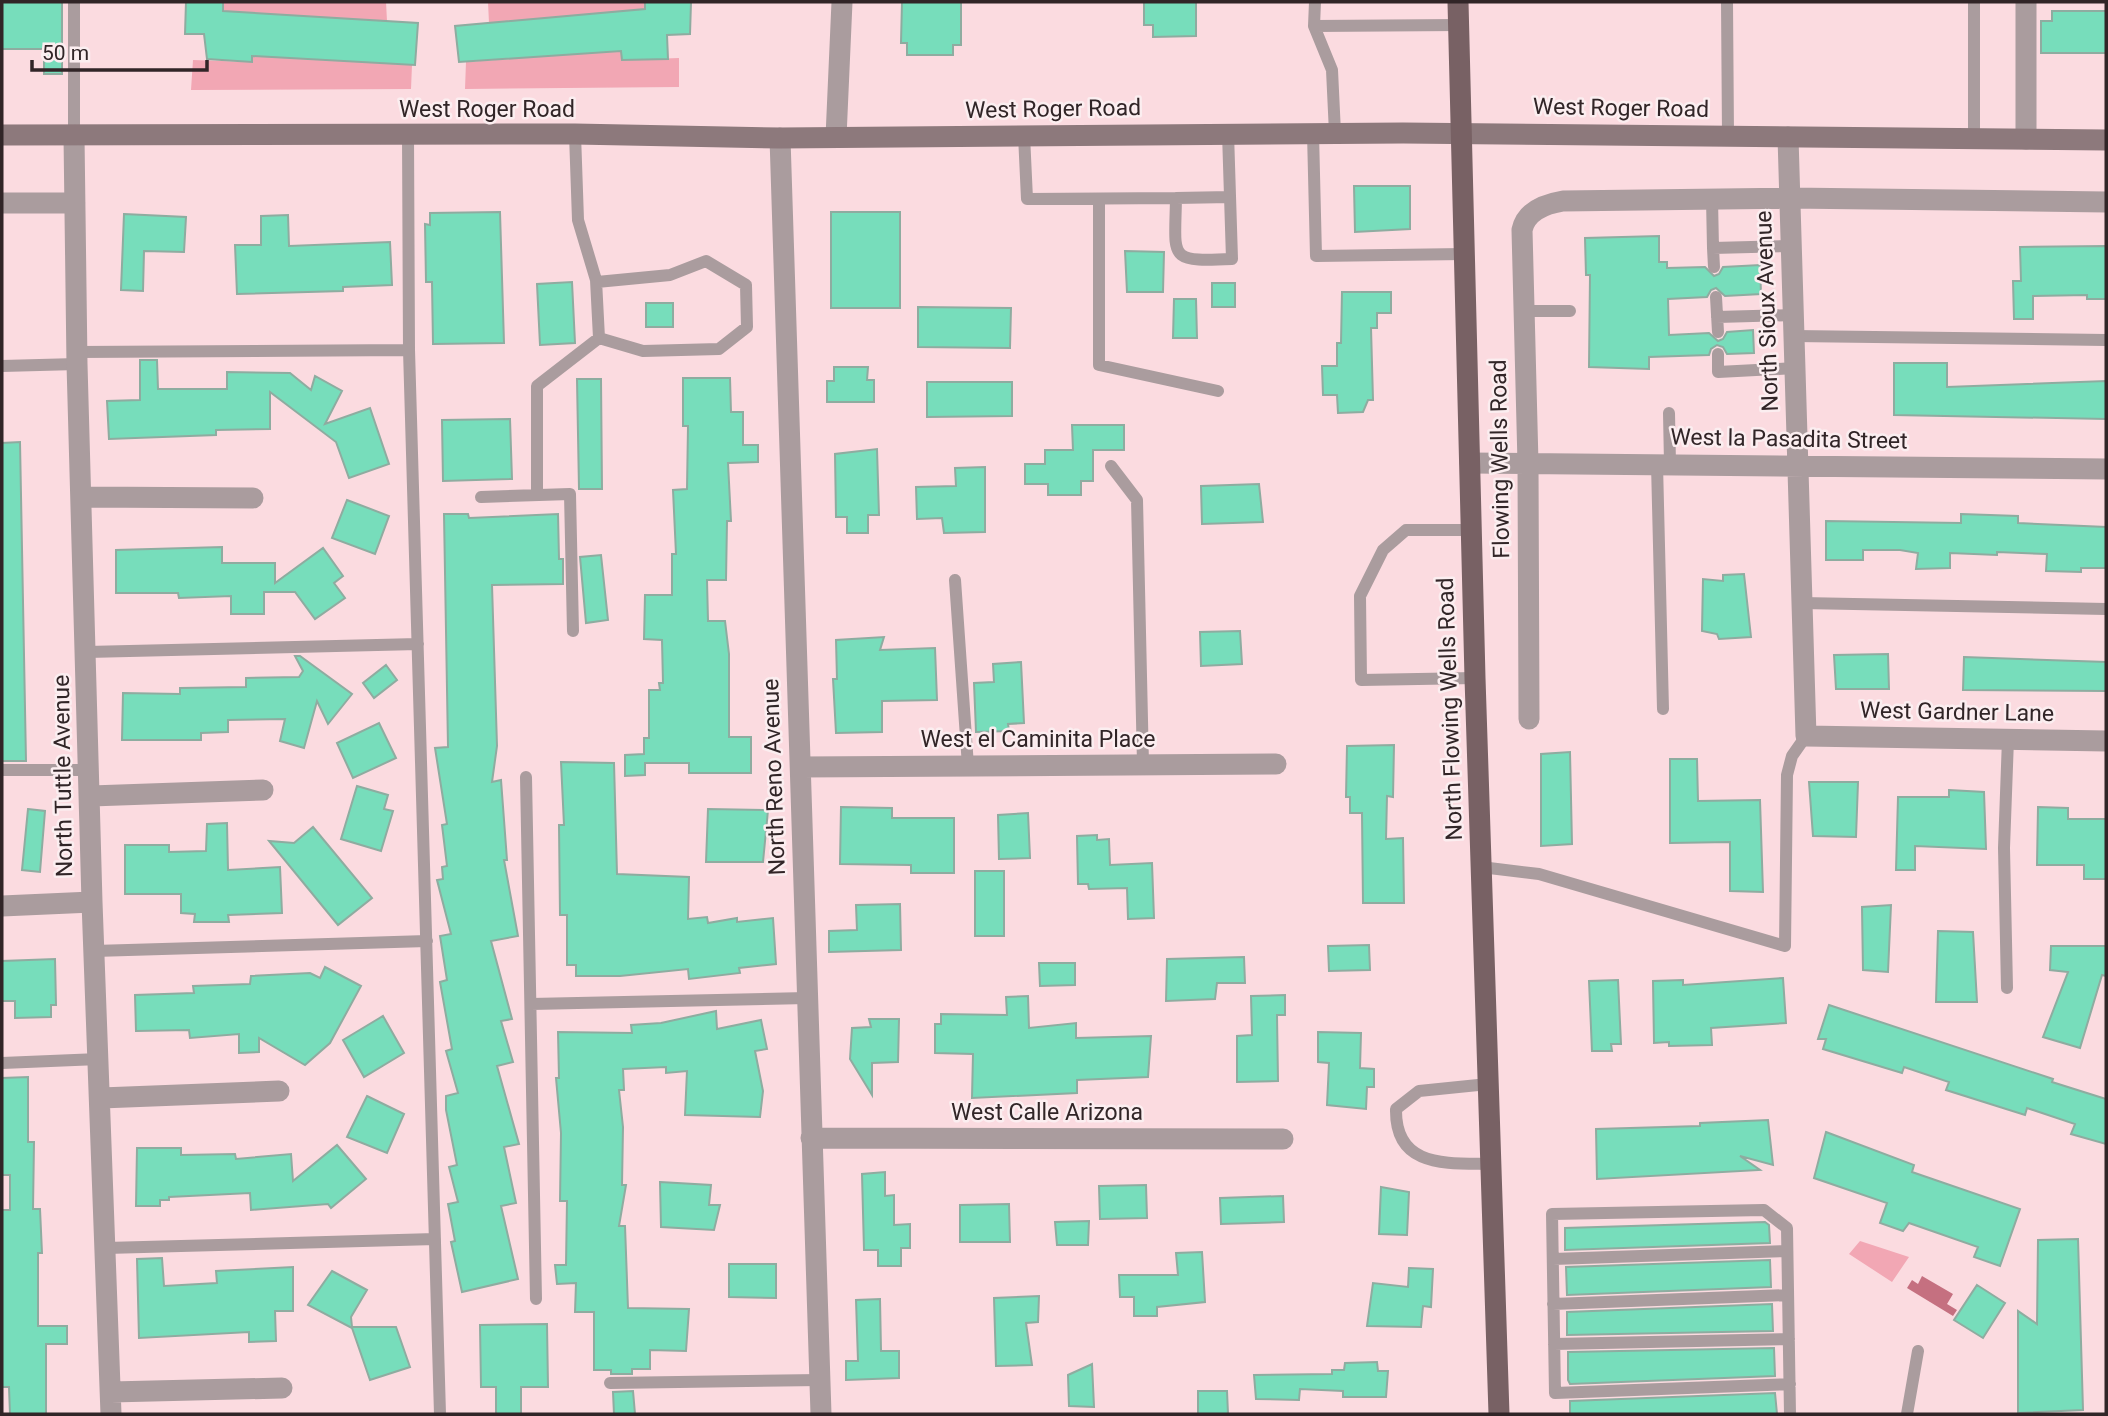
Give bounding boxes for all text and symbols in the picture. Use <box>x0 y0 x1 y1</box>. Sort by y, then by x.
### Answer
scale bar <box>32 28 206 72</box>
text: 50 m <box>42 41 89 65</box>
street label: West Roger Road <box>1533 93 1709 123</box>
street label: West Roger Road <box>965 94 1141 124</box>
street label: West Roger Road <box>399 96 575 123</box>
street label: North Sioux Avenue <box>1750 210 1784 412</box>
street label: Flowing Wells Road <box>1485 359 1515 559</box>
street label: West la Pasadita Street <box>1670 423 1908 455</box>
street label: North Flowing Wells Road <box>1432 577 1468 841</box>
street label: North Tuttle Avenue <box>48 675 78 877</box>
street label: North Reno Avenue <box>757 678 791 876</box>
street label: West Gardner Lane <box>1860 697 2054 727</box>
street label: West el Caminita Place <box>921 726 1155 753</box>
street label: West Calle Arizona <box>951 1099 1143 1126</box>

